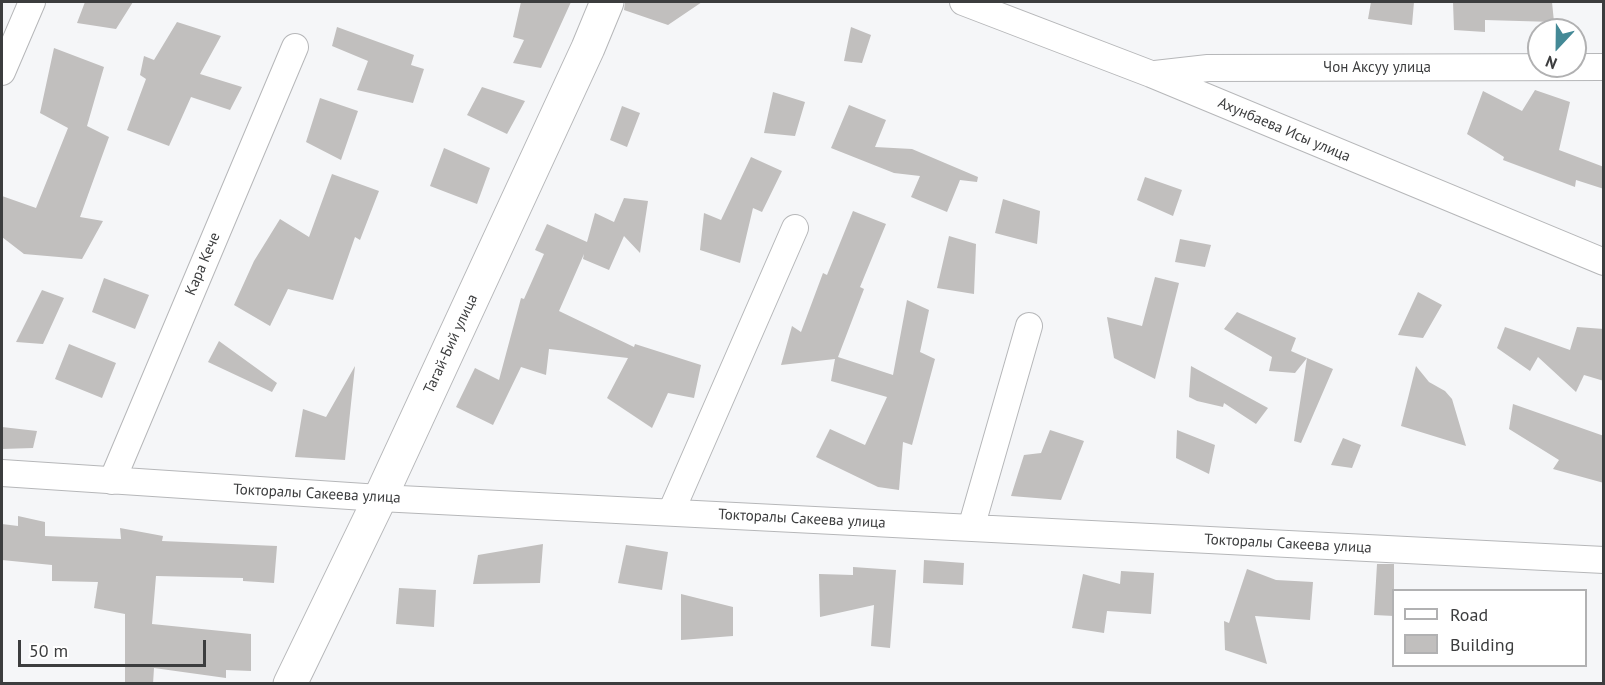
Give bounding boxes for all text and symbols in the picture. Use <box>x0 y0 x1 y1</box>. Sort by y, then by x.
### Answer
north arrow <box>1527 18 1587 78</box>
text: N <box>1542 52 1560 74</box>
street label: Чон Аксуу улица <box>1323 59 1431 77</box>
street label: Ахунбаева Исы улица <box>1215 94 1353 166</box>
street label: Кара Кече <box>182 230 224 298</box>
street label: Тагай-Бий улица <box>420 291 482 397</box>
street label: Токторалы Сакеева улица <box>233 481 401 507</box>
street label: Токторалы Сакеева улица <box>718 506 886 532</box>
street label: Токторалы Сакеева улица <box>1204 531 1372 557</box>
legend <box>1392 589 1587 667</box>
text: Road <box>1450 603 1488 626</box>
scale bar <box>21 628 208 666</box>
text: Building <box>1450 633 1514 656</box>
text: 50 m <box>29 639 68 662</box>

